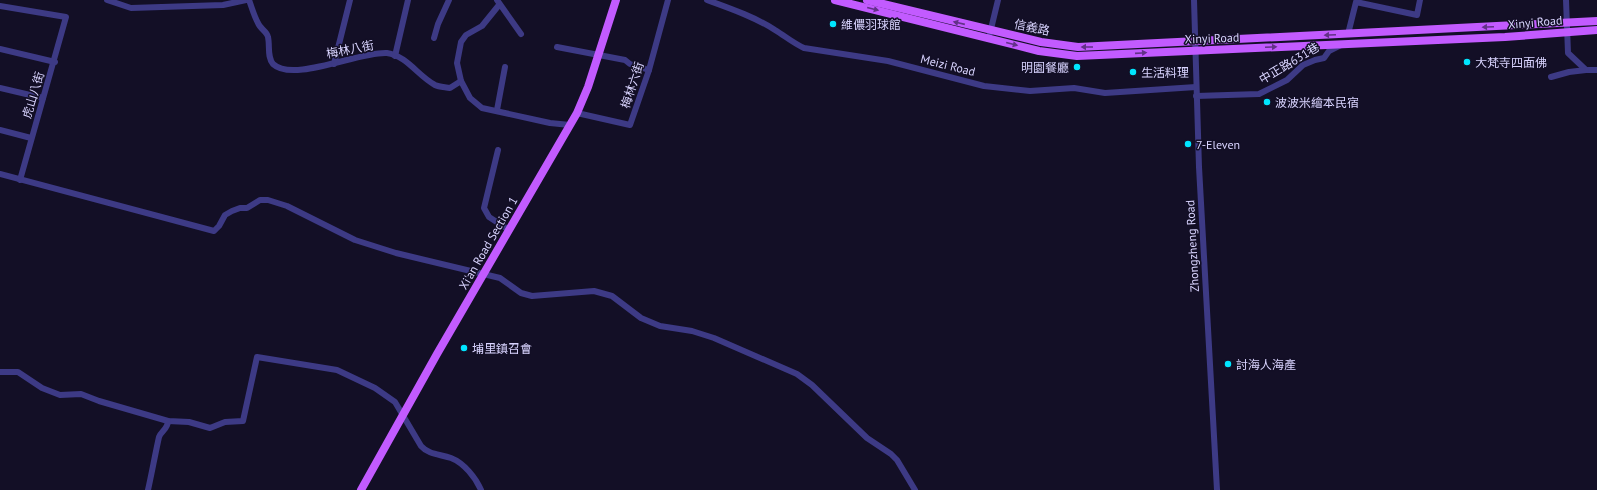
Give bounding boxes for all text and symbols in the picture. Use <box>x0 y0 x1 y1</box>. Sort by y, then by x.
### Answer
one-way arrow <box>866 7 879 13</box>
street label: Xinyi Road <box>1507 12 1563 32</box>
street label: 信義路 <box>1013 16 1051 38</box>
place label: 維儂羽球館 <box>841 17 901 32</box>
marker: 維儂羽球館 <box>828 19 838 29</box>
one-way arrow <box>953 19 965 25</box>
one-way arrow <box>1482 23 1494 30</box>
street label: Xinyi Road <box>1184 30 1240 46</box>
one-way arrow <box>1324 31 1336 38</box>
street label: 梅林八街 <box>325 37 375 61</box>
street label: 中正路631巷 <box>1256 39 1322 87</box>
one-way arrow <box>1006 42 1018 48</box>
one-way arrow <box>1080 44 1093 50</box>
one-way arrow <box>1265 44 1277 51</box>
one-way arrow <box>1135 50 1147 57</box>
street label: Meizi Road <box>919 51 977 79</box>
place label: 大梵寺四面佛 <box>1475 55 1547 70</box>
marker: 大梵寺四面佛 <box>1462 57 1472 67</box>
street label: 梅林六街 <box>617 60 647 110</box>
place label: 明園餐廳 <box>1021 60 1069 75</box>
marker: 明園餐廳 <box>1072 62 1082 72</box>
place label: 生活料理 <box>1141 65 1189 80</box>
marker: 生活料理 <box>1128 67 1138 77</box>
street label: 虎山八街 <box>19 70 47 120</box>
place label: 波波米繪本民宿 <box>1275 95 1359 110</box>
marker: 波波米繪本民宿 <box>1262 97 1272 107</box>
place label: 7-Eleven <box>1196 137 1240 152</box>
marker: 7-Eleven <box>1183 139 1193 149</box>
street label: Xi'an Road Section 1 <box>455 194 521 292</box>
street label: Zhongzheng Road <box>1182 200 1202 292</box>
place label: 埔里鎮召會 <box>472 341 532 356</box>
marker: 埔里鎮召會 <box>459 343 469 353</box>
place label: 討海人海產 <box>1236 357 1296 372</box>
marker: 討海人海產 <box>1223 359 1233 369</box>

